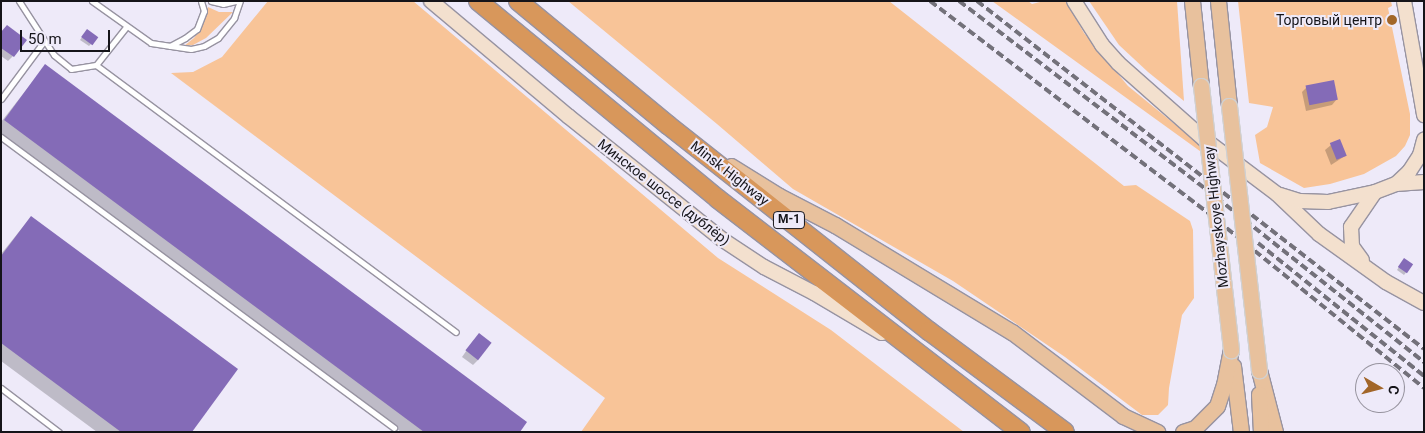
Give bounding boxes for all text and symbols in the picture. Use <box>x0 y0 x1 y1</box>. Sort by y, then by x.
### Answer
place label: Торговый центр <box>1276 12 1382 28</box>
marker: Торговый центр <box>1386 14 1398 26</box>
scale bar <box>22 20 112 52</box>
text: 50 m <box>28 30 62 48</box>
street label: Минское шоссе (дублёр) <box>595 135 733 249</box>
street label: Minsk Highway <box>687 137 773 209</box>
street label: Mozhayskoye Highway <box>1200 145 1232 289</box>
road number: М-1 <box>773 210 805 230</box>
north arrow <box>1355 363 1405 413</box>
text: С <box>1385 384 1402 396</box>

